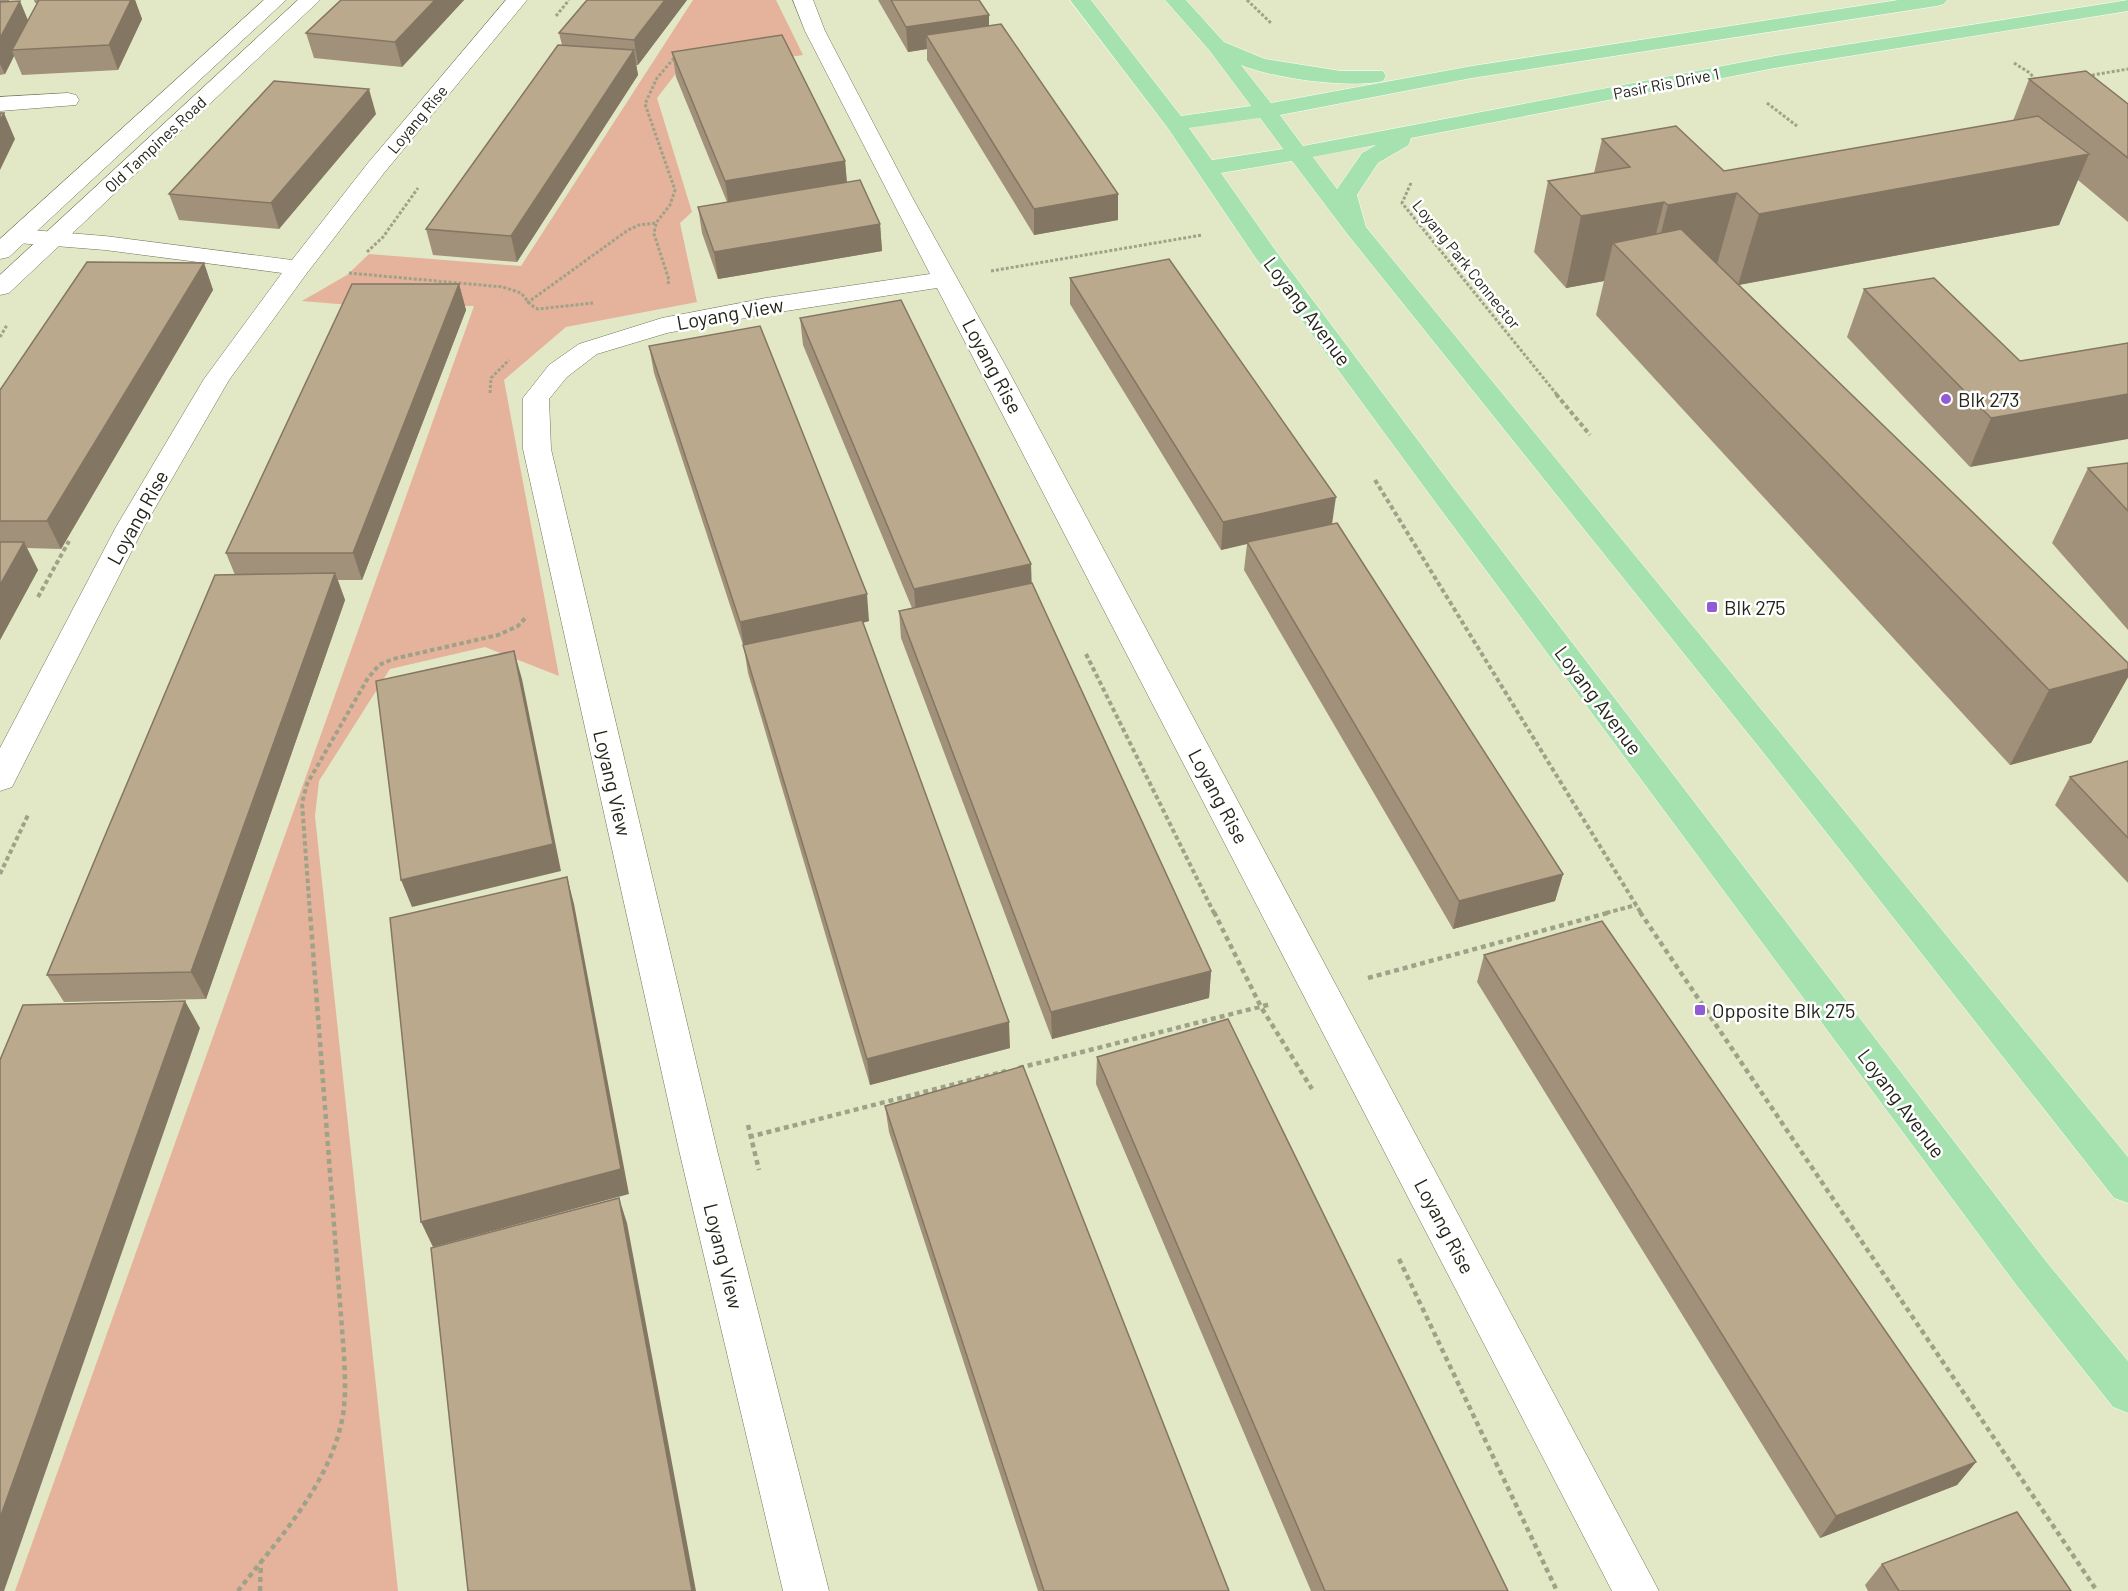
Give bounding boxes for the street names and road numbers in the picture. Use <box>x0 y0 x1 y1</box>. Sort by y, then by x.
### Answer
street label: Pasir Ris Drive 1 <box>1611 63 1721 103</box>
street label: Loyang Rise <box>383 81 451 157</box>
street label: Old Tampines Road <box>100 92 210 196</box>
street label: Loyang Park Connector <box>1409 196 1525 332</box>
street label: Loyang Avenue <box>1259 252 1357 370</box>
street label: Loyang View <box>675 292 785 334</box>
street label: Loyang Rise <box>958 314 1028 418</box>
street label: Loyang Rise <box>101 466 173 568</box>
street label: Loyang Avenue <box>1550 641 1648 759</box>
street label: Loyang View <box>589 728 637 838</box>
street label: Loyang Rise <box>1184 744 1254 848</box>
street label: Loyang Avenue <box>1853 1044 1951 1162</box>
street label: Loyang Rise <box>1410 1174 1480 1278</box>
street label: Loyang View <box>699 1201 749 1311</box>

